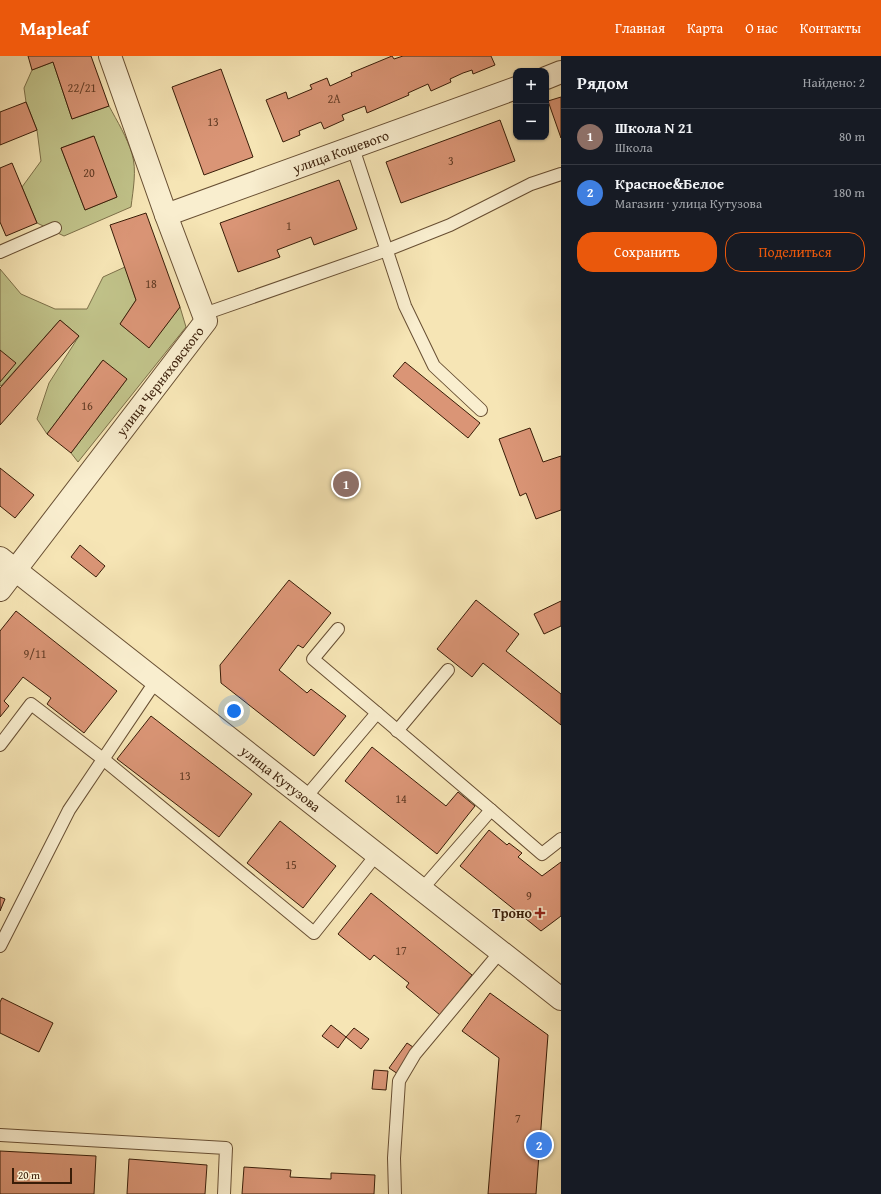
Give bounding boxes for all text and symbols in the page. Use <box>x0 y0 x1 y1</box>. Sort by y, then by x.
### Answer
text: Mapleaf <box>20 14 89 42</box>
text: Главная <box>615 18 665 38</box>
text: Карта <box>687 18 723 38</box>
text: О нас <box>745 18 778 38</box>
text: Контакты <box>800 18 861 38</box>
map controls <box>513 68 549 140</box>
button: + <box>513 68 549 104</box>
text: Рядом <box>577 70 628 95</box>
text: Найдено: 2 <box>803 73 865 92</box>
house number: 22/21 <box>68 79 97 96</box>
house number: 2А <box>327 90 341 107</box>
button: − <box>513 104 549 140</box>
house number: 13 <box>207 113 219 130</box>
text: Школа N 21 <box>615 117 693 138</box>
street label: улица Кошевого <box>289 125 392 179</box>
text: 1 <box>587 127 593 146</box>
text: 80 m <box>839 127 865 146</box>
text: Школа <box>615 138 653 157</box>
house number: 3 <box>448 152 454 169</box>
house number: 20 <box>83 164 95 181</box>
text: Красное&Белое <box>615 173 724 194</box>
text: 2 <box>587 183 593 202</box>
text: 180 m <box>833 183 865 202</box>
text: Магазин · улица Кутузова <box>615 194 762 213</box>
house number: 1 <box>286 217 292 234</box>
button: Сохранить <box>577 232 717 272</box>
button: Поделиться <box>725 232 865 272</box>
house number: 18 <box>145 275 157 292</box>
street label: улица Черняховского <box>111 322 209 441</box>
house number: 16 <box>81 397 93 414</box>
pin: 1 <box>333 469 359 499</box>
house number: 9/11 <box>24 645 47 662</box>
your location <box>224 701 244 721</box>
street label: улица Кутузова <box>235 740 325 817</box>
house number: 13 <box>179 767 191 784</box>
house number: 14 <box>395 790 407 807</box>
house number: 15 <box>285 856 297 873</box>
house number: 9 <box>526 887 532 904</box>
place label: Троно <box>492 903 533 923</box>
marker: Троно <box>535 908 545 918</box>
house number: 17 <box>395 942 407 959</box>
house number: 7 <box>515 1110 521 1127</box>
pin: 2 <box>526 1130 552 1160</box>
scale bar <box>12 1166 72 1185</box>
text: 20 m <box>18 1167 40 1183</box>

